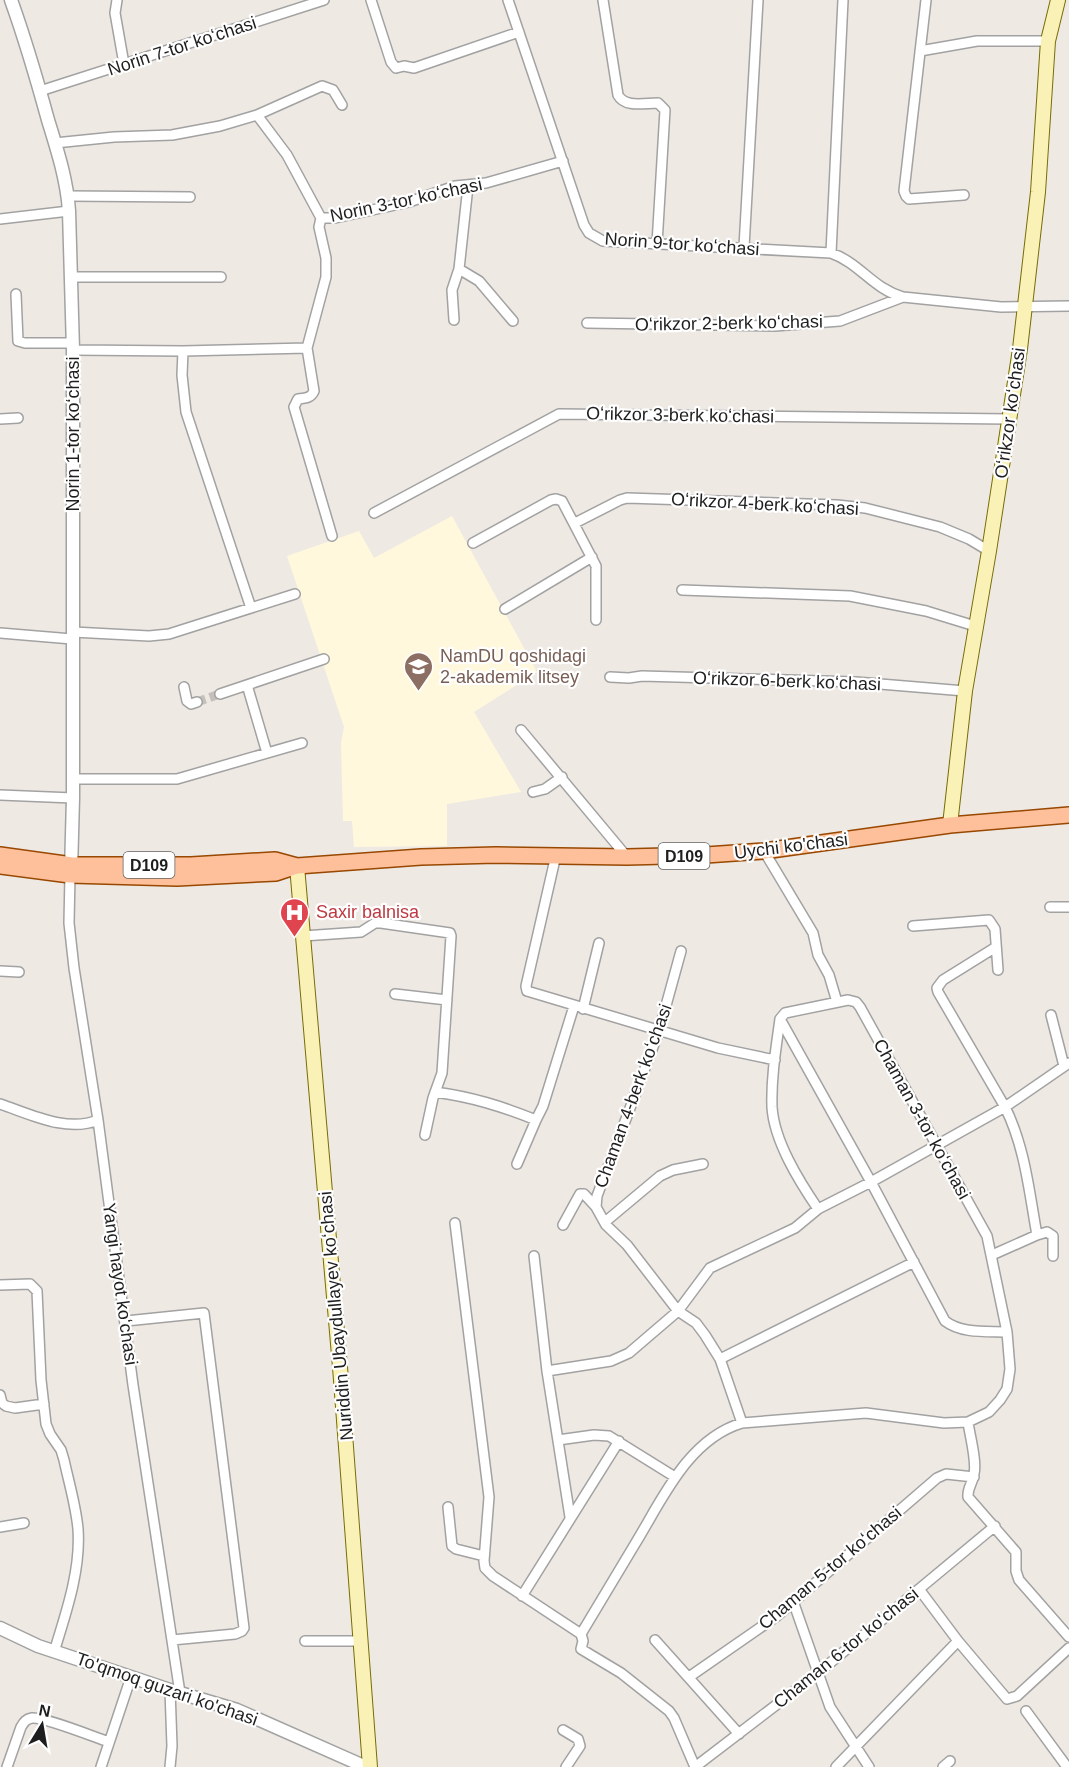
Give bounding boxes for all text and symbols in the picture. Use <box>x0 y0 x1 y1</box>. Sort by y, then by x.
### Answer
street label: Norin 7-tor koʻchasi <box>105 13 259 79</box>
street label: Norin 3-tor koʻchasi <box>328 174 484 226</box>
street label: Norin 9-tor koʻchasi <box>604 229 760 259</box>
street label: Oʻrikzor 2-berk koʻchasi <box>635 311 823 335</box>
street label: Oʻrikzor koʻchasi <box>991 346 1029 480</box>
street label: Norin 1-tor koʻchasi <box>63 356 83 512</box>
street label: Oʻrikzor 3-berk koʻchasi <box>586 403 774 427</box>
street label: Oʻrikzor 4-berk koʻchasi <box>671 489 859 519</box>
place label: NamDU qoshidagi 2-akademik litsey <box>440 646 586 687</box>
school or university icon: NamDU qoshidagi 2-akademik litsey <box>403 650 435 692</box>
street label: Oʻrikzor 6-berk koʻchasi <box>693 668 881 694</box>
street label: Uychi ko'chasi <box>733 829 849 863</box>
road number: D109 <box>658 843 710 869</box>
road number: D109 <box>124 852 174 878</box>
hospital icon: Saxir balnisa <box>279 896 311 938</box>
place label: Saxir balnisa <box>316 902 420 922</box>
street label: Chaman 4-berk koʻchasi <box>590 1001 676 1191</box>
street label: Chaman 3-tor koʻchasi <box>870 1035 974 1203</box>
street label: Nuriddin Ubaydullayev koʻchasi <box>315 1191 357 1441</box>
street label: Yangi hayot koʻchasi <box>99 1202 141 1366</box>
street label: Chaman 5-tor koʻchasi <box>755 1502 905 1634</box>
street label: Chaman 6-tor koʻchasi <box>770 1584 922 1712</box>
street label: To'qmoq guzari ko'chasi <box>73 1648 261 1730</box>
north arrow <box>12 1695 72 1755</box>
text: N <box>37 1701 52 1720</box>

